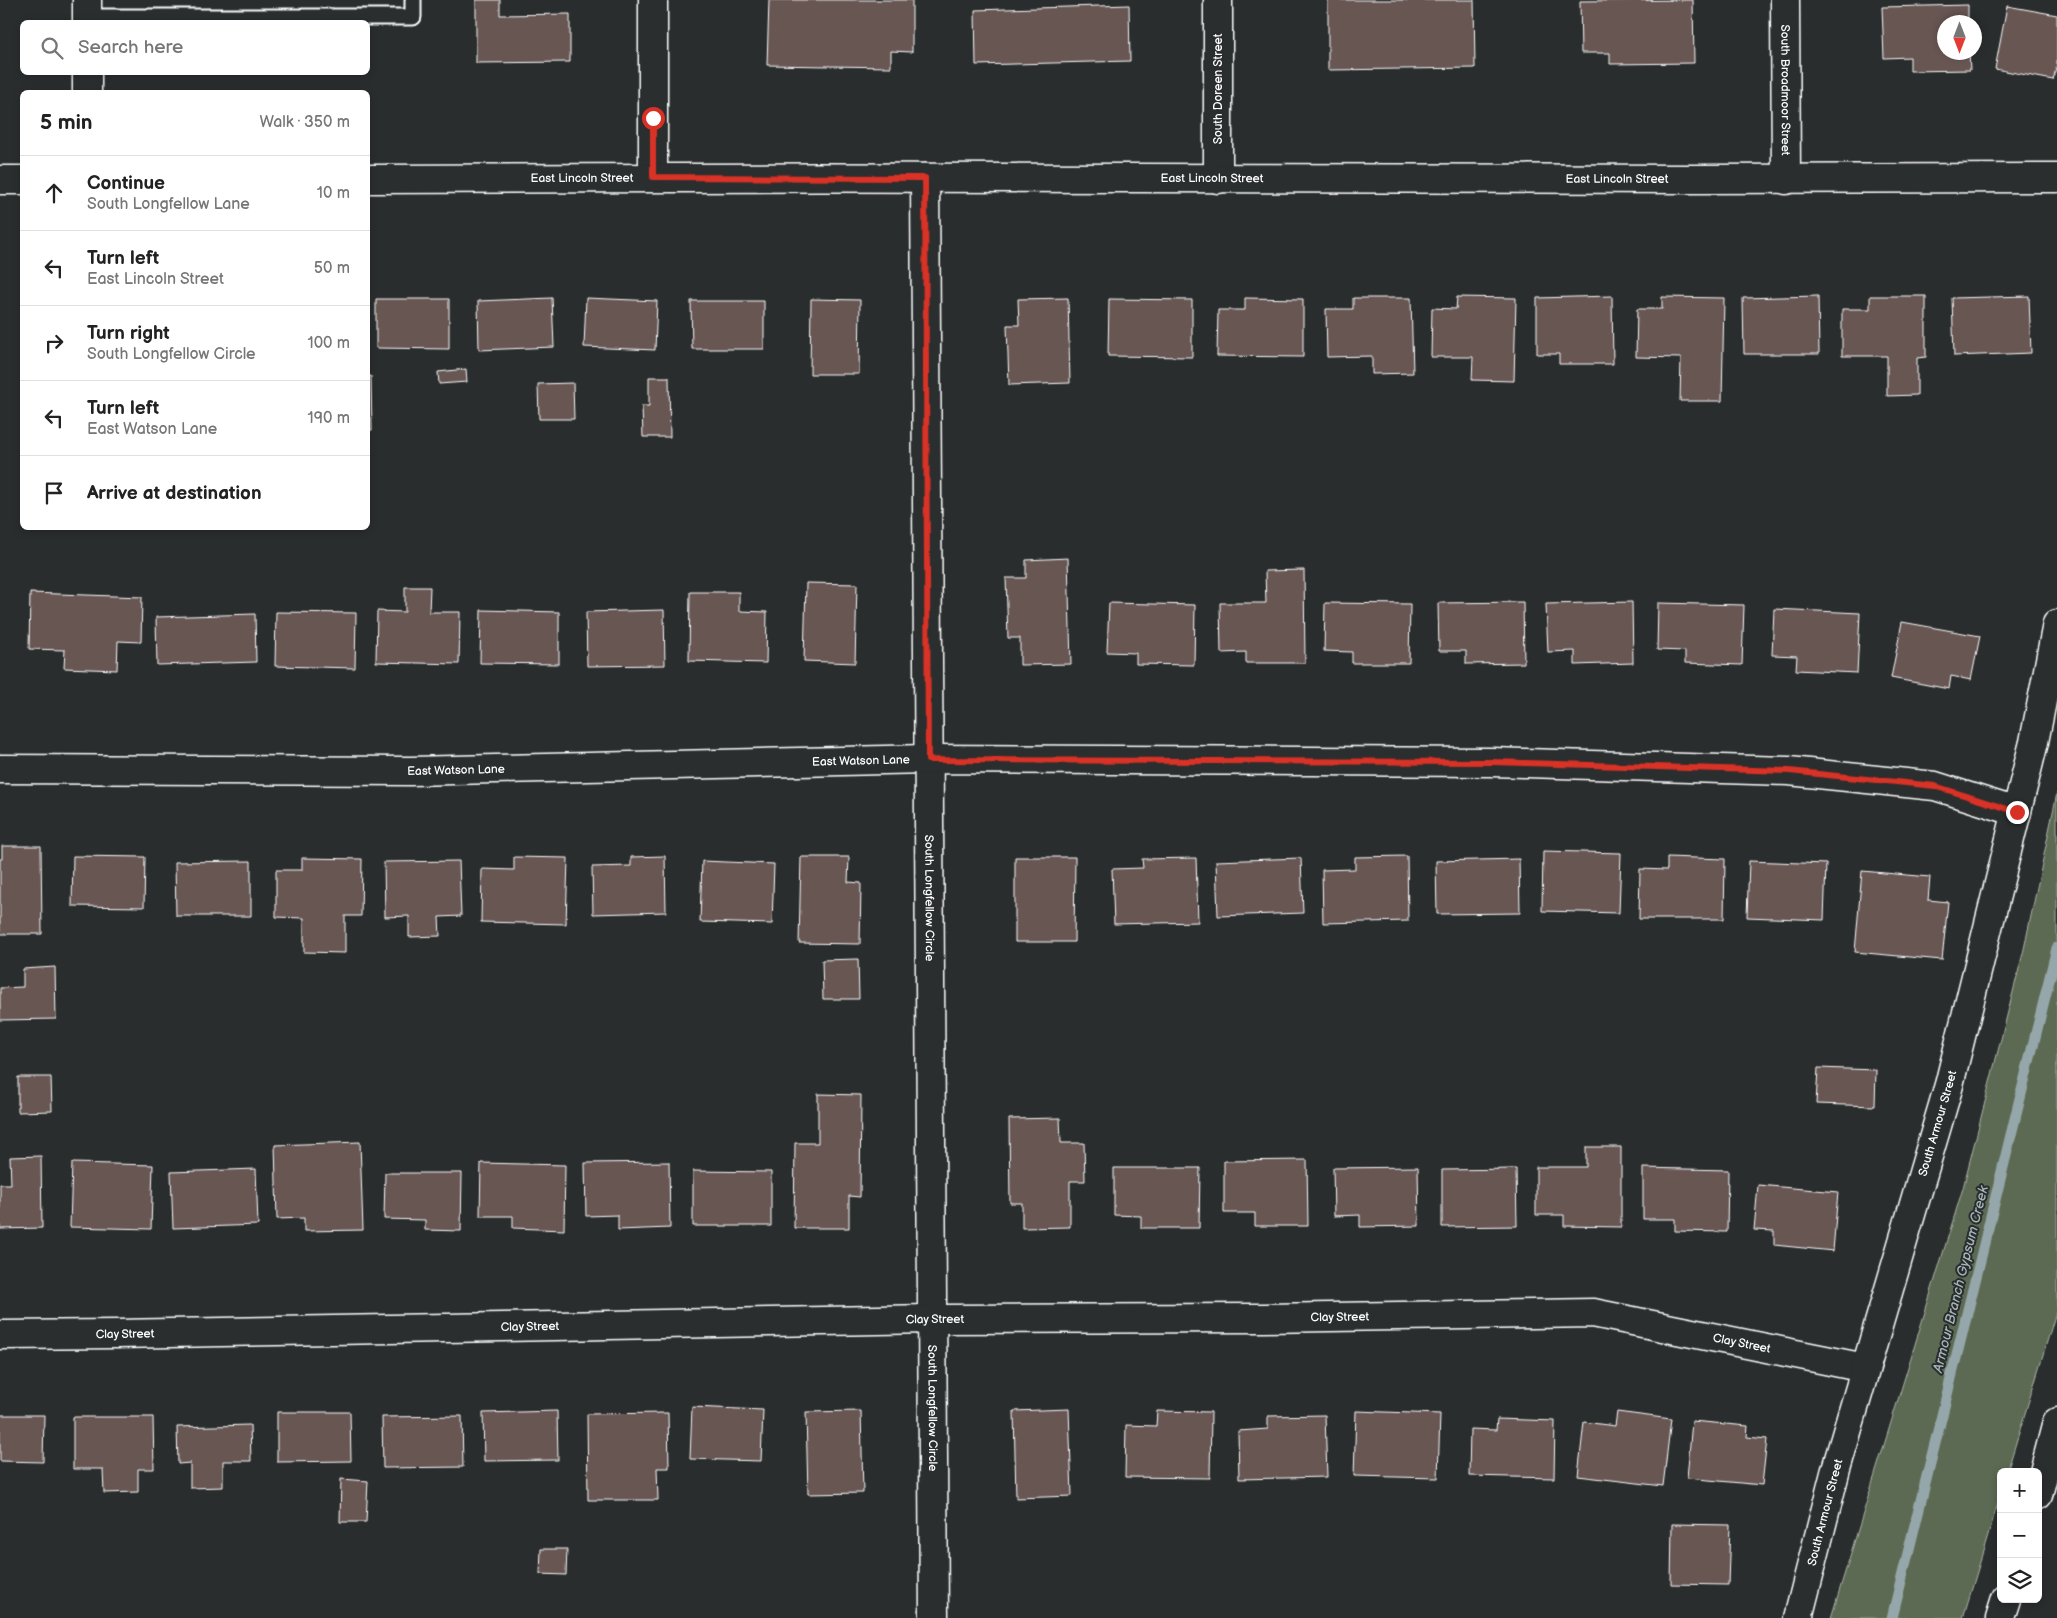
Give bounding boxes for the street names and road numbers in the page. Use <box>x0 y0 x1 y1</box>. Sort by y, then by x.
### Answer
street label: South Broadmoor Street <box>1777 24 1793 156</box>
street label: South Doreen Street <box>1211 33 1226 144</box>
street label: East Lincoln Street <box>531 171 634 186</box>
street label: East Lincoln Street <box>1161 171 1264 186</box>
street label: East Lincoln Street <box>1566 172 1669 187</box>
street label: East Watson Lane <box>812 752 910 770</box>
street label: East Watson Lane <box>407 762 505 779</box>
street label: South Longfellow Circle <box>921 835 937 961</box>
street label: South Armour Street <box>1916 1069 1960 1178</box>
street label: Clay Street <box>1310 1309 1370 1325</box>
street label: Clay Street <box>905 1312 964 1327</box>
street label: Clay Street <box>501 1319 560 1335</box>
street label: Clay Street <box>96 1326 155 1342</box>
street label: Clay Street <box>1712 1330 1772 1357</box>
street label: South Longfellow Circle <box>924 1345 940 1471</box>
street label: South Armour Street <box>1805 1457 1847 1567</box>

